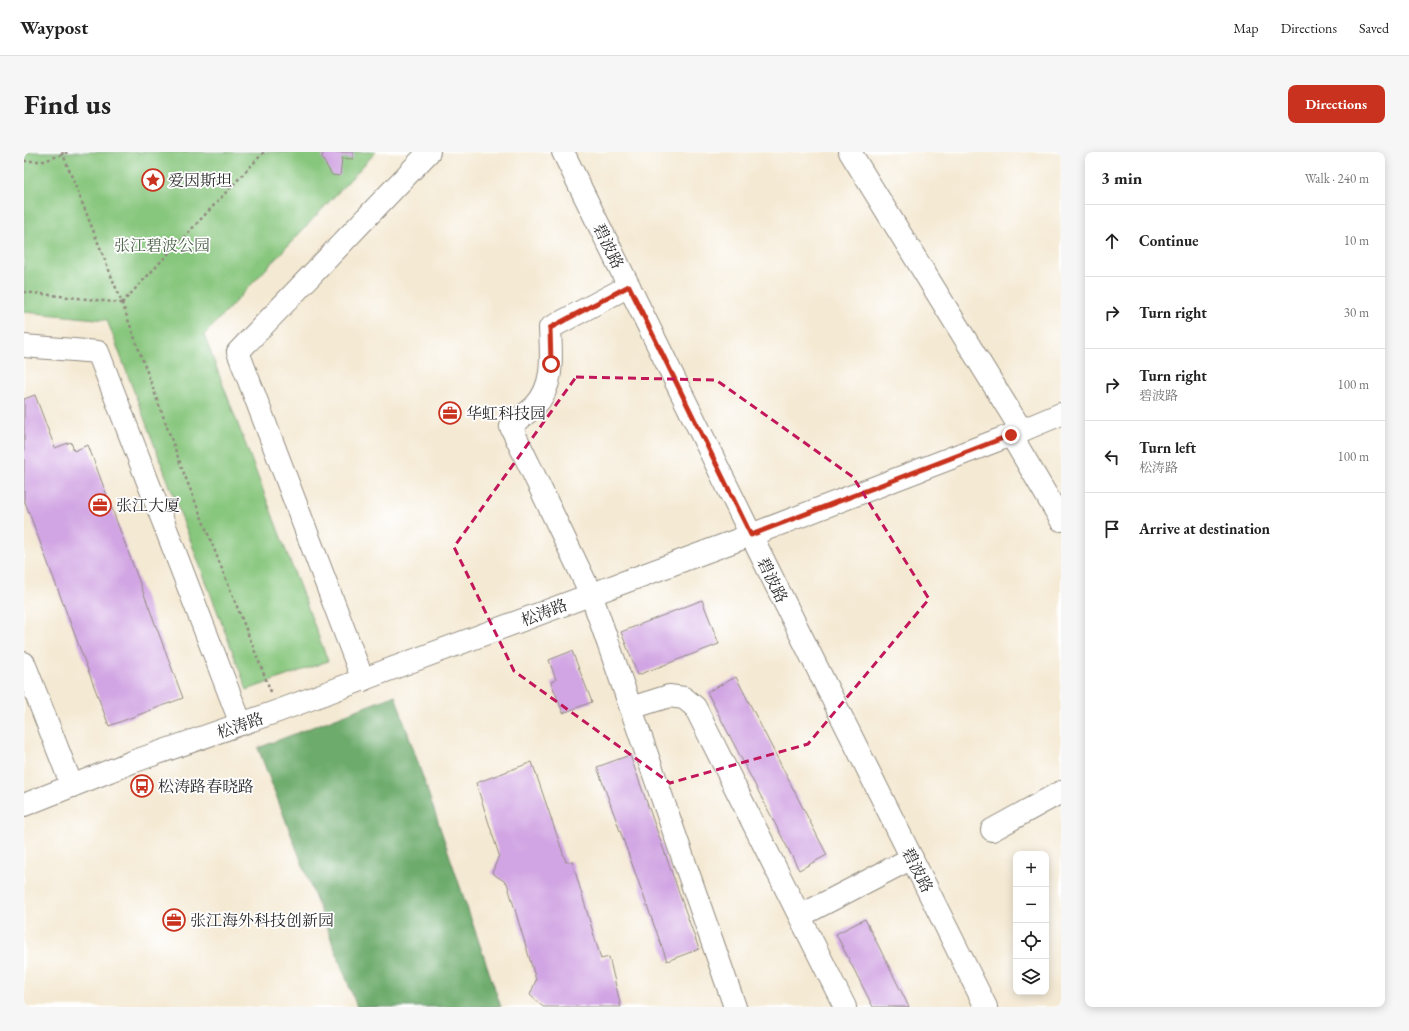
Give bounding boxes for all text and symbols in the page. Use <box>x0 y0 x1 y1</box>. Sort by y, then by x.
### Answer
text: Waypost <box>20 15 88 40</box>
text: Map <box>1233 19 1259 37</box>
text: Directions <box>1281 19 1337 37</box>
text: Saved <box>1359 19 1389 37</box>
button: Directions <box>1288 85 1385 123</box>
text: Find us <box>24 86 111 122</box>
place icon: 爱因斯坦 <box>140 167 166 193</box>
text: 3 min <box>1101 167 1142 189</box>
place label: 爱因斯坦 <box>168 170 232 191</box>
text: Walk · 240 m <box>1305 170 1369 187</box>
street label: 碧波路 <box>589 220 629 272</box>
icon: ahead <box>1101 230 1123 252</box>
text: Continue <box>1139 231 1199 250</box>
text: 10 m <box>1344 232 1369 249</box>
park label: 张江碧波公园 <box>114 235 210 256</box>
icon: right <box>1101 302 1123 324</box>
text: Turn right <box>1139 303 1207 322</box>
text: 30 m <box>1344 304 1369 321</box>
route start <box>542 355 560 373</box>
text: Turn right <box>1139 366 1207 385</box>
icon: right <box>1101 374 1123 396</box>
text: 100 m <box>1338 376 1369 393</box>
text: 碧波路 <box>1139 387 1178 404</box>
office icon: 华虹科技园 <box>437 400 463 426</box>
place label: 华虹科技园 <box>466 403 546 424</box>
route end <box>1002 426 1020 444</box>
text: Turn left <box>1139 438 1196 457</box>
icon: left <box>1101 446 1123 468</box>
text: 100 m <box>1338 448 1369 465</box>
text: 松涛路 <box>1139 459 1178 476</box>
office icon: 张江大厦 <box>87 492 113 518</box>
place label: 张江大厦 <box>116 495 180 516</box>
icon: arrive <box>1101 518 1123 540</box>
text: Arrive at destination <box>1139 519 1270 538</box>
street label: 碧波路 <box>753 554 793 606</box>
street label: 松涛路 <box>518 594 570 631</box>
street label: 松涛路 <box>214 708 266 743</box>
bus stop icon: 松涛路春晓路 <box>129 773 155 799</box>
place label: 松涛路春晓路 <box>158 776 254 797</box>
street label: 碧波路 <box>897 844 938 896</box>
map controls <box>1013 851 1049 995</box>
button: + <box>1013 851 1049 887</box>
button: − <box>1013 887 1049 923</box>
office icon: 张江海外科技创新园 <box>161 907 187 933</box>
place label: 张江海外科技创新园 <box>190 910 334 931</box>
button: locate <box>1013 923 1049 959</box>
button: layers <box>1013 959 1049 995</box>

